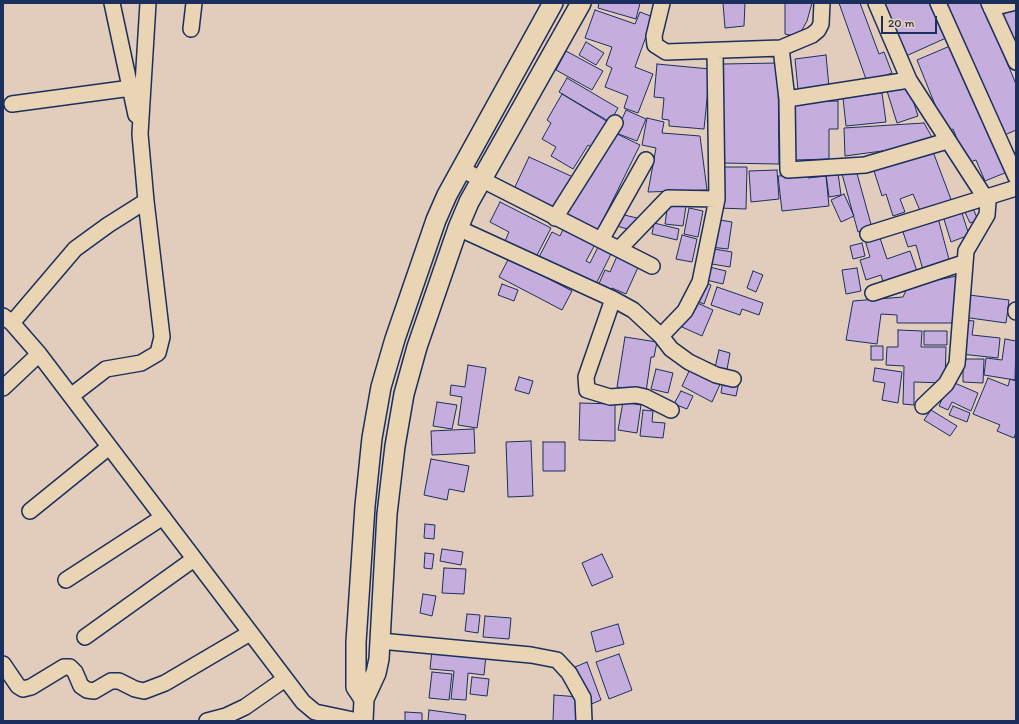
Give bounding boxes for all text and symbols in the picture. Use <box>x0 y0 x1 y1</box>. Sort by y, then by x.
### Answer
scale bar <box>883 8 939 34</box>
text: 20 m <box>888 16 915 30</box>

